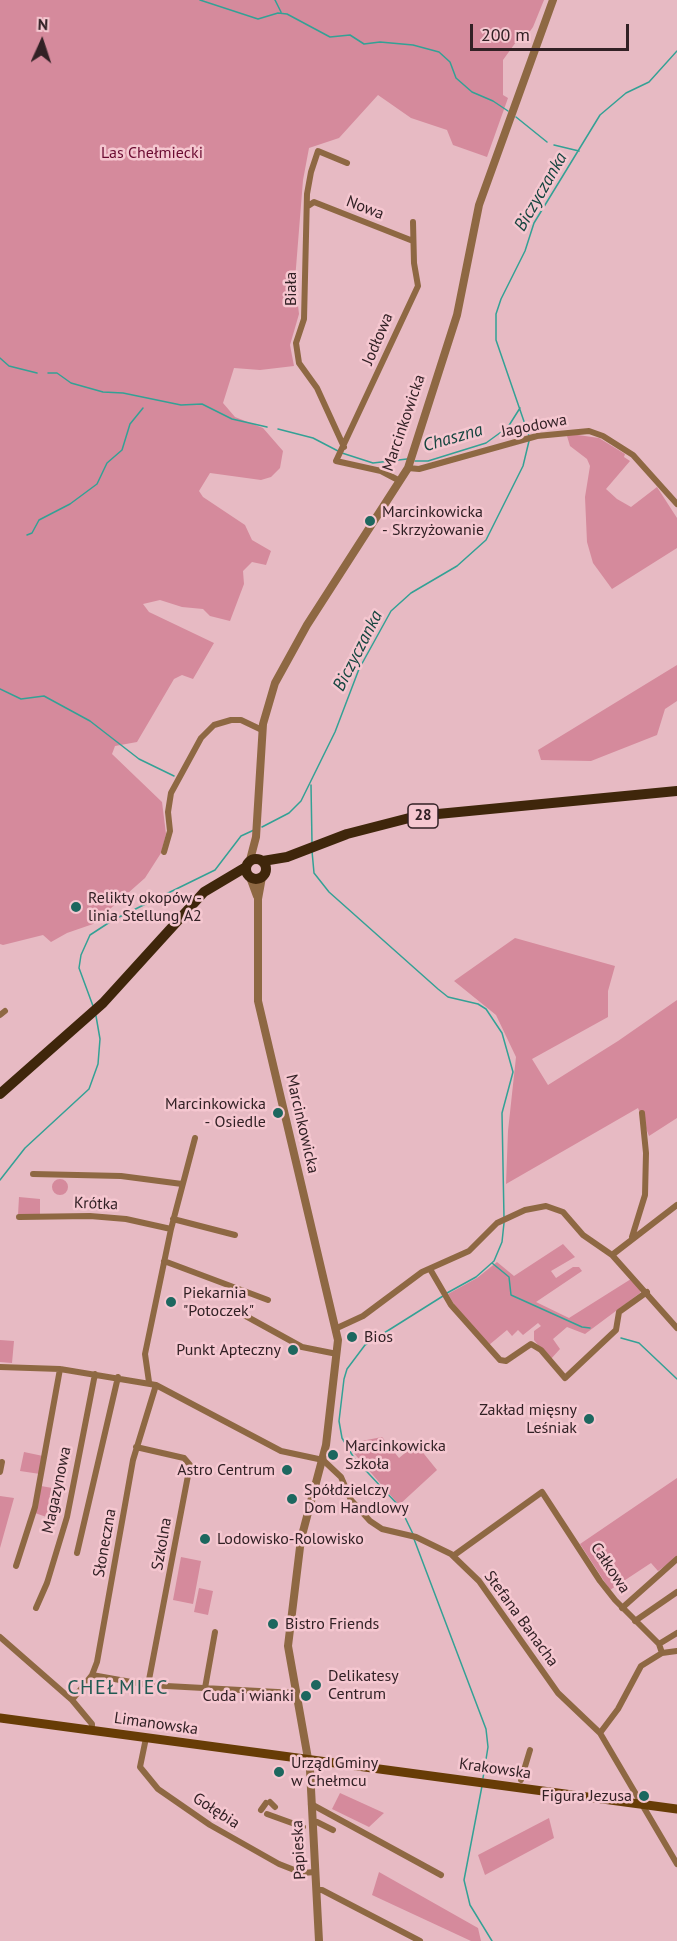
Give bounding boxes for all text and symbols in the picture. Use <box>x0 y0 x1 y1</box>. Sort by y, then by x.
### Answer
north arrow <box>12 12 72 72</box>
scale bar <box>473 12 632 50</box>
text: N <box>37 14 49 34</box>
text: 200 m <box>481 23 530 46</box>
park label: Las Chełmiecki <box>101 143 203 163</box>
water label: Biczyczanka <box>510 149 572 235</box>
street label: Nowa <box>343 192 387 224</box>
street label: Biała <box>281 272 301 306</box>
street label: Jodłowa <box>358 310 398 368</box>
street label: Marcinkowicka <box>378 372 430 474</box>
street label: Jagodowa <box>500 410 568 442</box>
water label: Chaszna <box>421 419 485 457</box>
place label: Marcinkowicka - Skrzyżowanie <box>382 502 484 540</box>
marker: Marcinkowicka - Skrzyżowanie <box>363 514 377 528</box>
water label: Biczyczanka <box>329 607 387 695</box>
road number: 28 <box>408 804 438 828</box>
place label: Relikty okopów - linia Stellung A2 <box>88 888 202 926</box>
marker: Relikty okopów - linia Stellung A2 <box>69 900 83 914</box>
street label: Marcinkowicka <box>281 1073 323 1175</box>
place label: Marcinkowicka - Osiedle <box>165 1094 266 1132</box>
marker: Marcinkowicka - Osiedle <box>271 1106 285 1120</box>
street label: Krótka <box>74 1194 118 1214</box>
place label: Piekarnia "Potoczek" <box>183 1283 254 1321</box>
marker: Piekarnia "Potoczek" <box>164 1295 178 1309</box>
place label: Bios <box>364 1327 393 1347</box>
marker: Bios <box>345 1330 359 1344</box>
place label: Punkt Apteczny <box>176 1340 281 1360</box>
marker: Punkt Apteczny <box>286 1343 300 1357</box>
place label: Zakład mięsny Leśniak <box>479 1400 577 1438</box>
marker: Zakład mięsny Leśniak <box>582 1412 596 1426</box>
place label: Marcinkowicka Szkoła <box>345 1436 446 1474</box>
street label: Magazynowa <box>38 1445 76 1535</box>
marker: Marcinkowicka Szkoła <box>326 1448 340 1462</box>
place label: Astro Centrum <box>177 1460 275 1480</box>
marker: Astro Centrum <box>280 1463 294 1477</box>
place label: Spółdzielczy Dom Handlowy <box>304 1480 409 1518</box>
marker: Spółdzielczy Dom Handlowy <box>285 1492 299 1506</box>
street label: Słoneczna <box>90 1507 120 1579</box>
street label: Szkolna <box>148 1516 176 1572</box>
place label: Lodowisko-Rolowisko <box>217 1529 364 1549</box>
marker: Lodowisko-Rolowisko <box>198 1532 212 1546</box>
street label: Całkowa <box>586 1539 634 1597</box>
street label: Stefana Banacha <box>480 1567 562 1671</box>
place label: Bistro Friends <box>285 1614 379 1634</box>
marker: Bistro Friends <box>266 1617 280 1631</box>
place label: Delikatesy Centrum <box>328 1666 399 1704</box>
district label: CHEŁMIEC <box>67 1676 169 1700</box>
marker: Delikatesy Centrum <box>309 1678 323 1692</box>
place label: Cuda i wianki <box>202 1686 294 1706</box>
marker: Cuda i wianki <box>299 1689 313 1703</box>
street label: Limanowska <box>113 1709 199 1739</box>
place label: Urząd Gminy w Chełmcu <box>291 1753 378 1791</box>
street label: Krakowska <box>458 1754 532 1784</box>
marker: Urząd Gminy w Chełmcu <box>272 1765 286 1779</box>
place label: Figura Jezusa <box>542 1786 632 1806</box>
street label: Gołębia <box>189 1789 243 1833</box>
marker: Figura Jezusa <box>637 1789 651 1803</box>
street label: Papieska <box>288 1820 310 1880</box>

